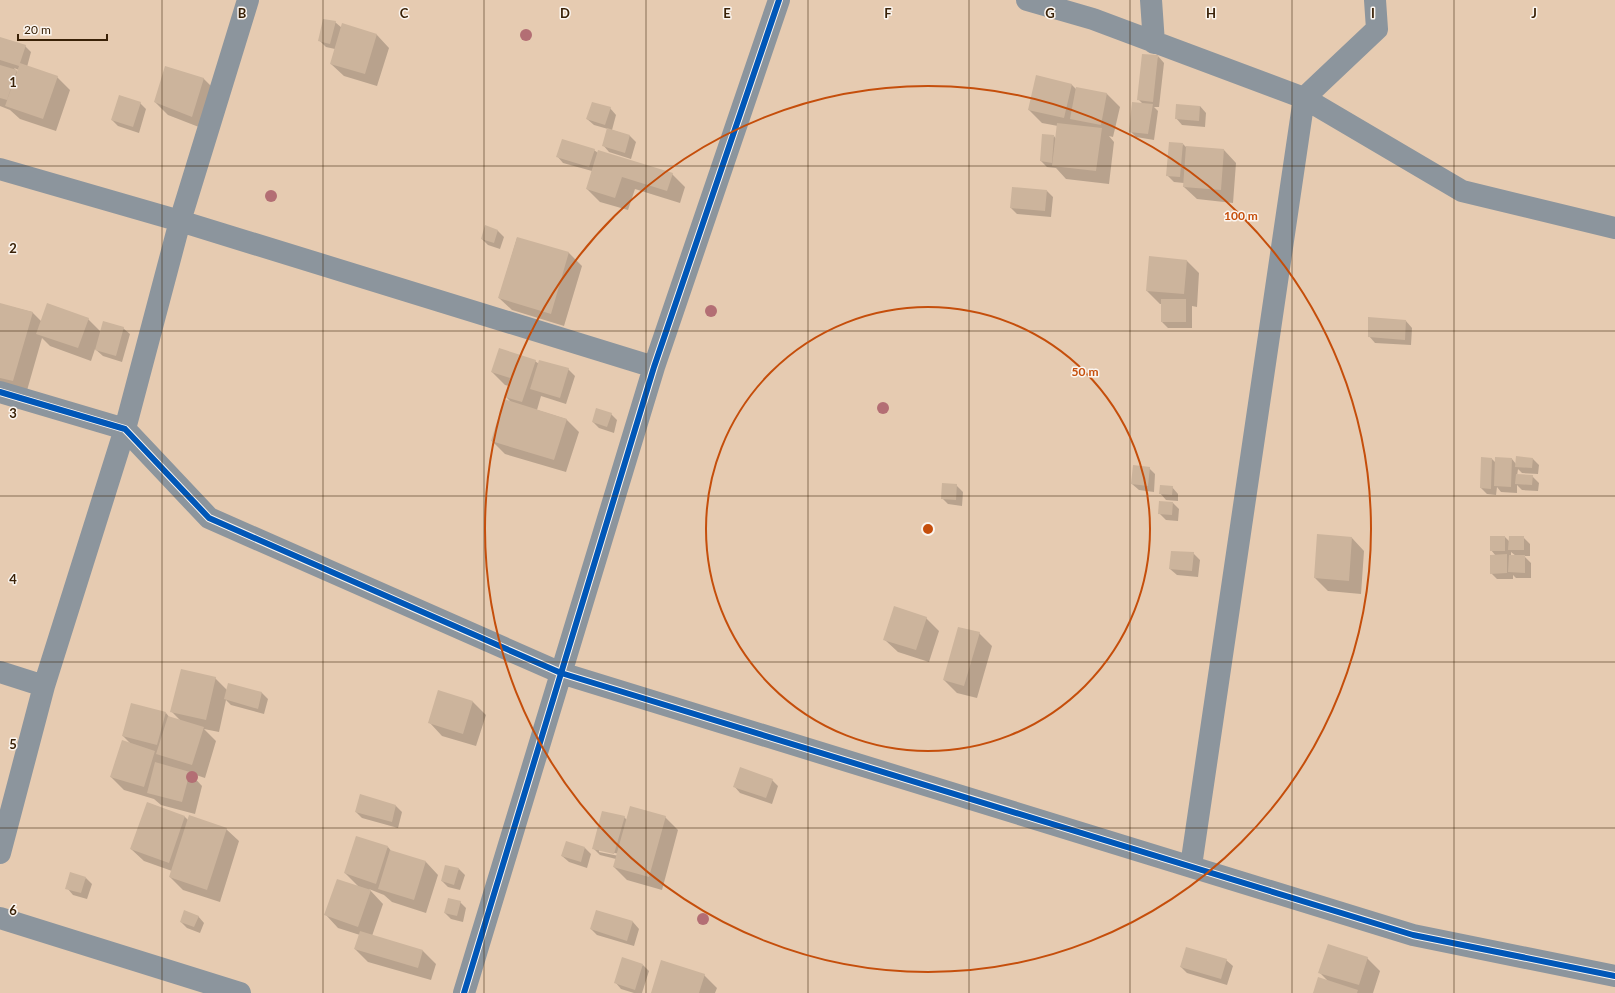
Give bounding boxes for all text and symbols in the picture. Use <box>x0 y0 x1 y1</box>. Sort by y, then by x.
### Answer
text: B <box>238 5 247 21</box>
text: C <box>400 5 409 21</box>
text: D <box>560 5 570 21</box>
text: E <box>723 5 731 21</box>
text: F <box>884 5 892 21</box>
text: G <box>1045 5 1055 21</box>
text: H <box>1206 5 1216 21</box>
text: I <box>1371 5 1375 21</box>
text: J <box>1531 5 1537 21</box>
scale bar <box>18 16 107 42</box>
text: 20 m <box>24 22 51 37</box>
text: 1 <box>9 74 17 90</box>
text: 100 m <box>1224 208 1258 223</box>
text: 2 <box>9 240 17 256</box>
text: 50 m <box>1072 364 1098 379</box>
text: 3 <box>9 405 17 421</box>
centre of rings <box>921 522 935 536</box>
text: 4 <box>9 571 17 587</box>
text: 5 <box>9 736 17 752</box>
text: 6 <box>9 902 17 918</box>

